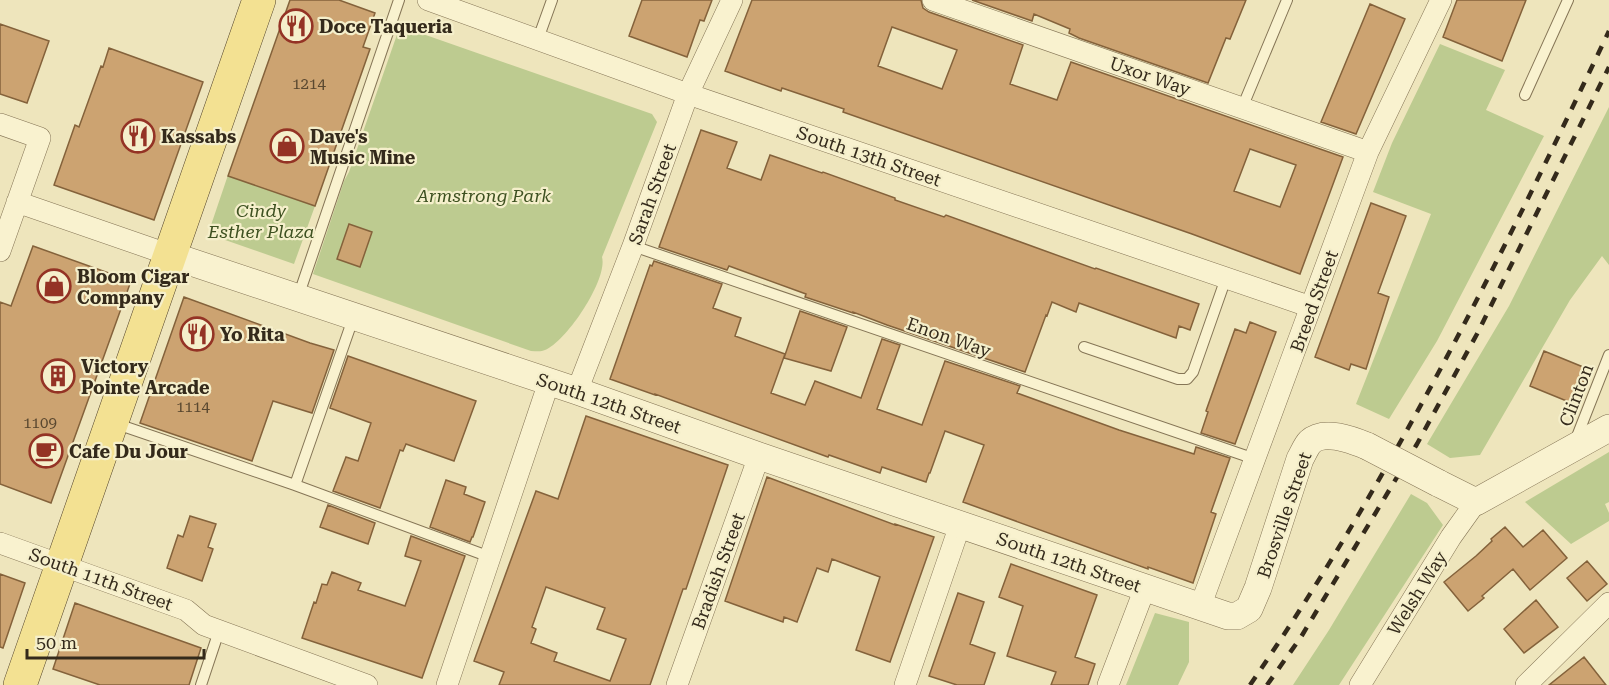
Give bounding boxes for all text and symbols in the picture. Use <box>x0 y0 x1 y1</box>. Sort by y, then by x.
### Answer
restaurant icon: Doce Taqueria <box>278 8 314 44</box>
place label: Doce Taqueria <box>319 16 453 37</box>
street label: Uxor Way <box>1107 52 1194 100</box>
house number: 1214 <box>292 75 326 93</box>
restaurant icon: Kassabs <box>120 118 156 154</box>
street label: South 13th Street <box>794 121 944 191</box>
place label: Kassabs <box>161 126 236 147</box>
place label: Dave's Music Mine <box>310 126 416 168</box>
shop icon: Dave's Music Mine <box>269 128 305 164</box>
street label: Sarah Street <box>624 140 680 247</box>
park label: Armstrong Park <box>416 185 551 206</box>
park label: Cindy Esther Plaza <box>207 200 314 242</box>
street label: Breed Street <box>1286 247 1342 355</box>
place label: Bloom Cigar Company <box>77 266 189 308</box>
shop icon: Bloom Cigar Company <box>36 268 72 304</box>
street label: Enon Way <box>904 313 994 361</box>
restaurant icon: Yo Rita <box>179 316 215 352</box>
place label: Yo Rita <box>220 324 285 345</box>
place label: Victory Pointe Arcade <box>81 356 210 398</box>
building icon: Victory Pointe Arcade <box>40 358 76 394</box>
street label: Clinton <box>1555 361 1598 429</box>
street label: South 12th Street <box>534 368 684 438</box>
house number: 1114 <box>176 398 210 416</box>
house number: 1109 <box>23 414 57 432</box>
cafe icon: Cafe Du Jour <box>28 433 64 469</box>
place label: Cafe Du Jour <box>69 441 188 462</box>
street label: Brosville Street <box>1253 449 1316 581</box>
street label: Bradish Street <box>687 510 749 632</box>
street label: South 12th Street <box>994 527 1144 597</box>
street label: South 11th Street <box>26 543 176 615</box>
street label: Welsh Way <box>1383 547 1451 639</box>
scale bar <box>27 622 204 660</box>
text: 50 m <box>36 632 77 653</box>

